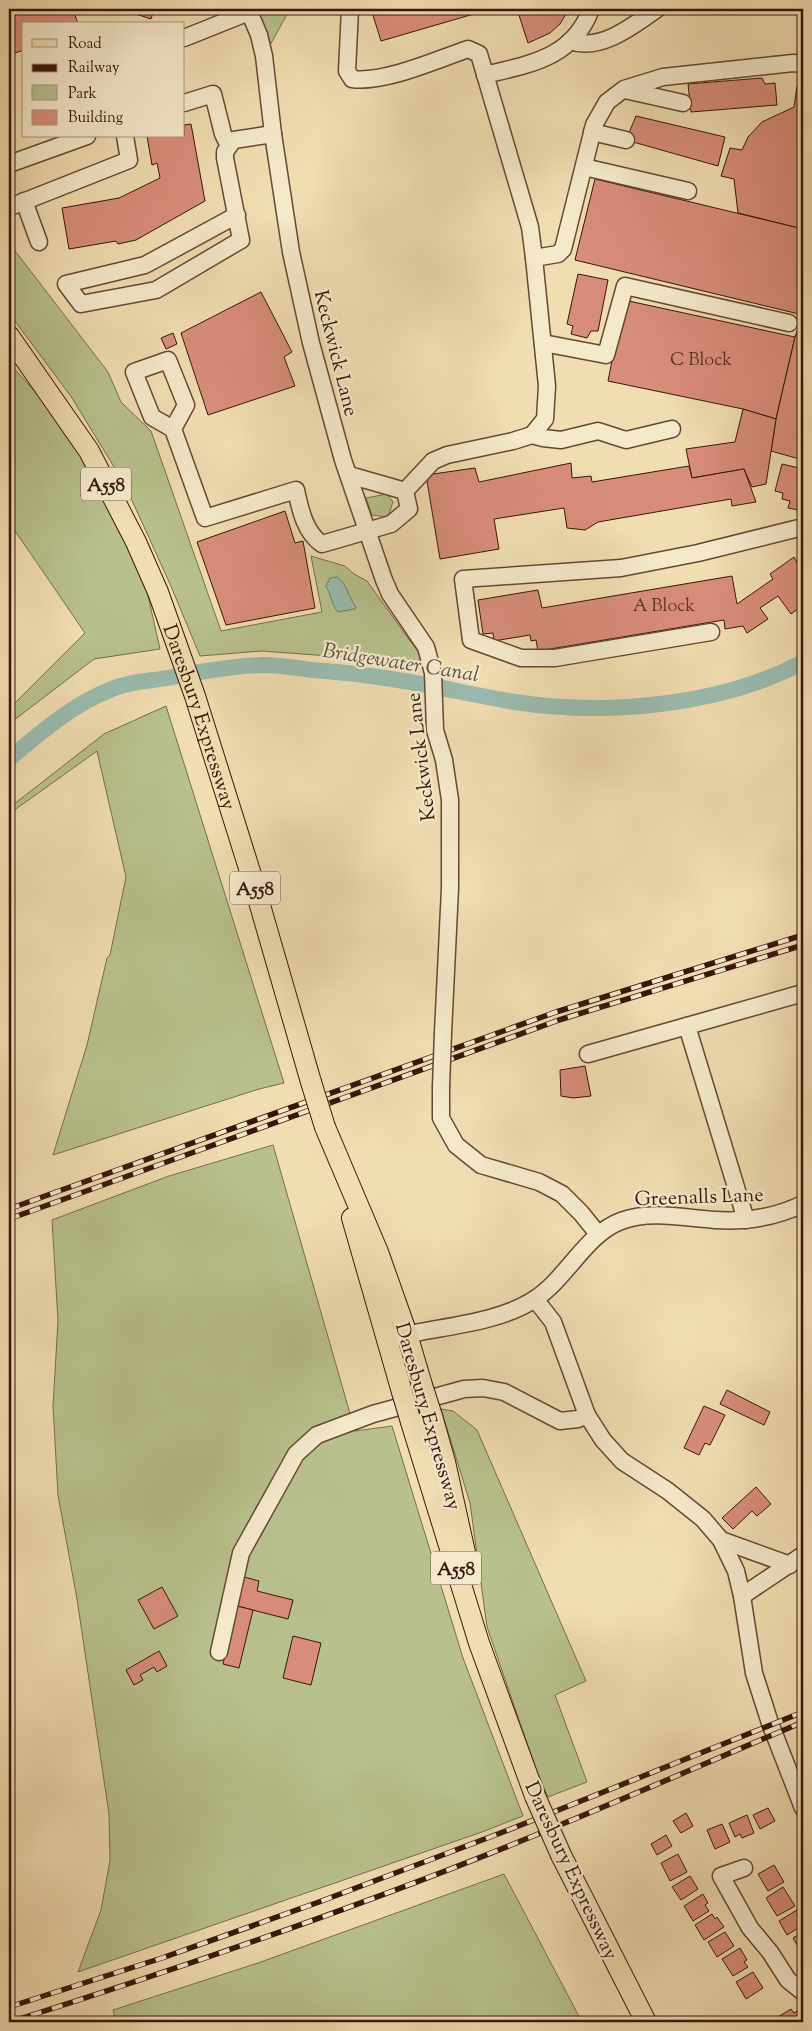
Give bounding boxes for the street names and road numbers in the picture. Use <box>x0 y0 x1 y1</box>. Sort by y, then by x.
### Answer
street label: Keckwick Lane <box>305 287 364 420</box>
road number: A558 <box>81 468 131 500</box>
street label: Daresbury Expressway <box>154 621 242 814</box>
street label: Keckwick Lane <box>400 691 445 823</box>
road number: A558 <box>230 871 280 904</box>
street label: Greenalls Lane <box>634 1182 764 1215</box>
street label: Daresbury Expressway <box>386 1320 467 1514</box>
road number: A558 <box>431 1552 481 1585</box>
street label: Daresbury Expressway <box>516 1777 624 1965</box>

